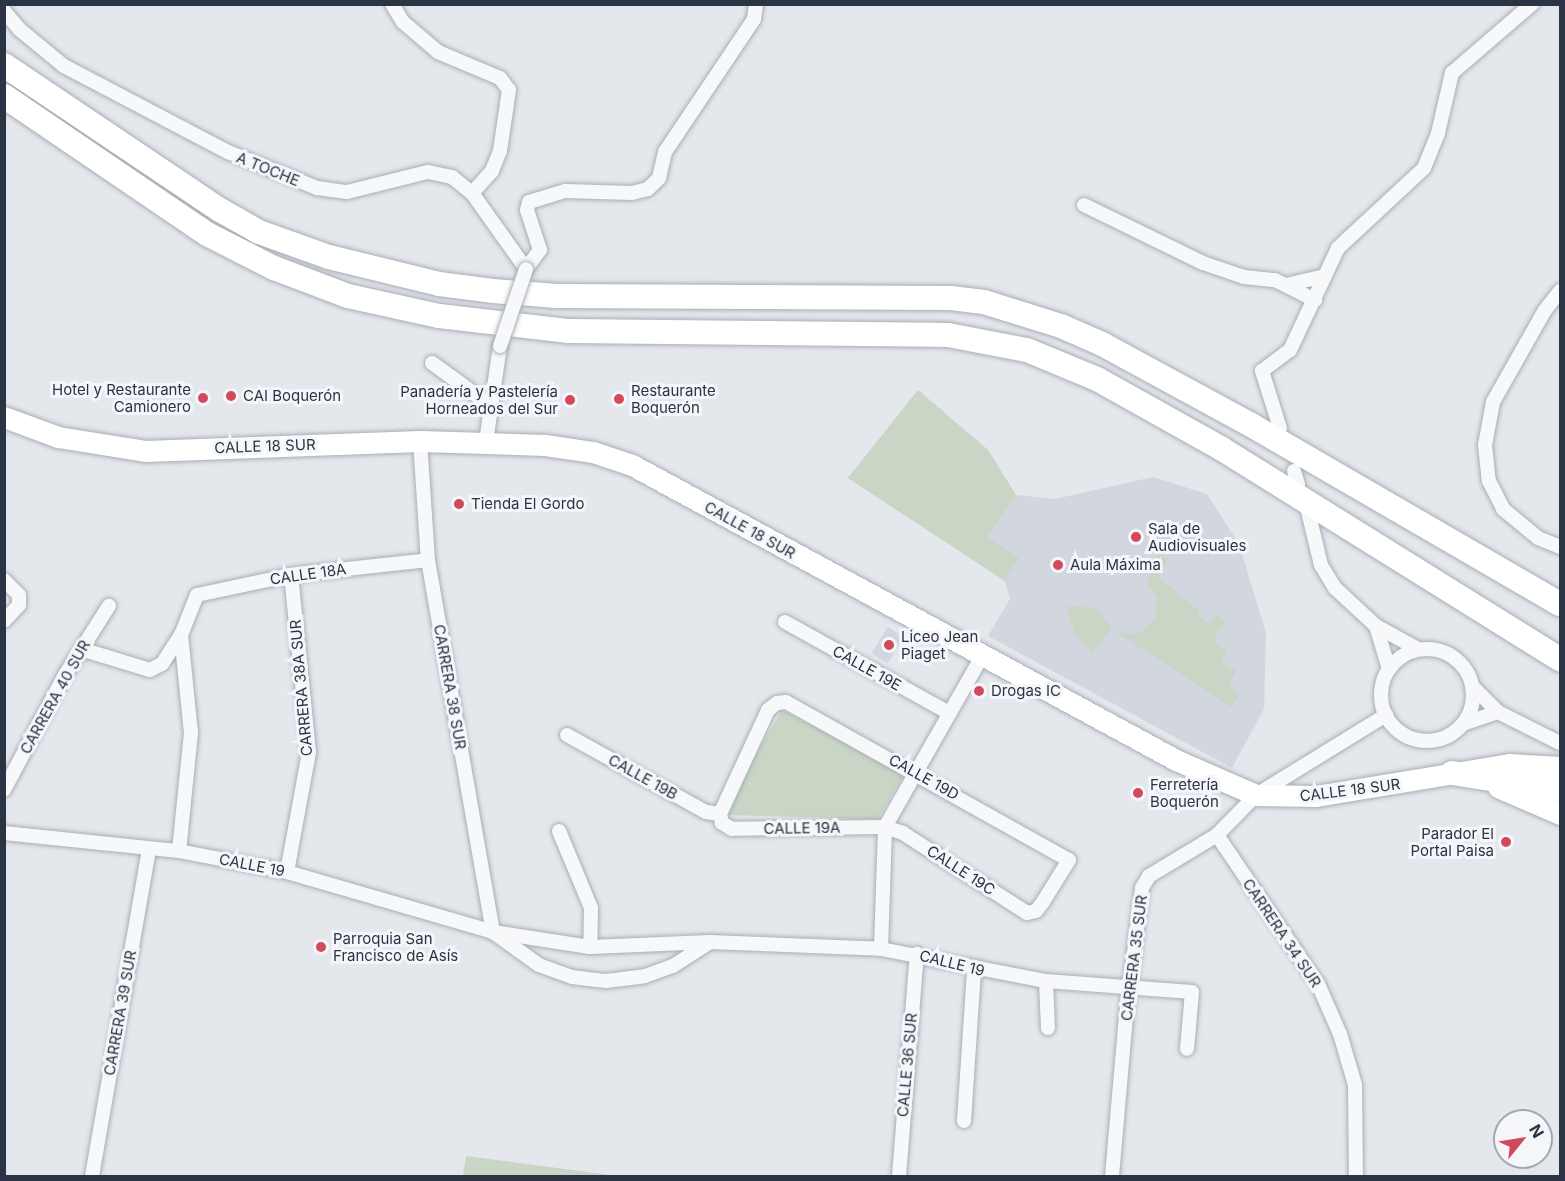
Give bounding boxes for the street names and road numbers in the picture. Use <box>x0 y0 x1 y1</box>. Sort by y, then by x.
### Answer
street label: A TOCHE <box>234 148 302 190</box>
street label: CALLE 18 SUR <box>214 435 316 457</box>
street label: CALLE 18 SUR <box>701 498 799 562</box>
street label: CALLE 18A <box>269 560 347 588</box>
street label: CARRERA 38A SUR <box>286 619 316 757</box>
street label: CARRERA 38 SUR <box>430 623 470 751</box>
street label: CARRERA 40 SUR <box>16 637 94 757</box>
street label: CALLE 19E <box>830 642 904 694</box>
street label: CALLE 19D <box>886 750 962 804</box>
street label: CALLE 19B <box>605 751 681 803</box>
street label: CALLE 18 SUR <box>1299 775 1401 805</box>
street label: CALLE 19A <box>763 818 841 838</box>
street label: CALLE 19C <box>924 841 998 899</box>
street label: CALLE 19 <box>218 850 286 880</box>
street label: CARRERA 34 SUR <box>1239 875 1325 991</box>
street label: CARRERA 35 SUR <box>1117 894 1151 1022</box>
street label: CALLE 19 <box>918 946 986 980</box>
street label: CARRERA 39 SUR <box>100 949 140 1077</box>
street label: CALLE 36 SUR <box>893 1012 921 1118</box>

